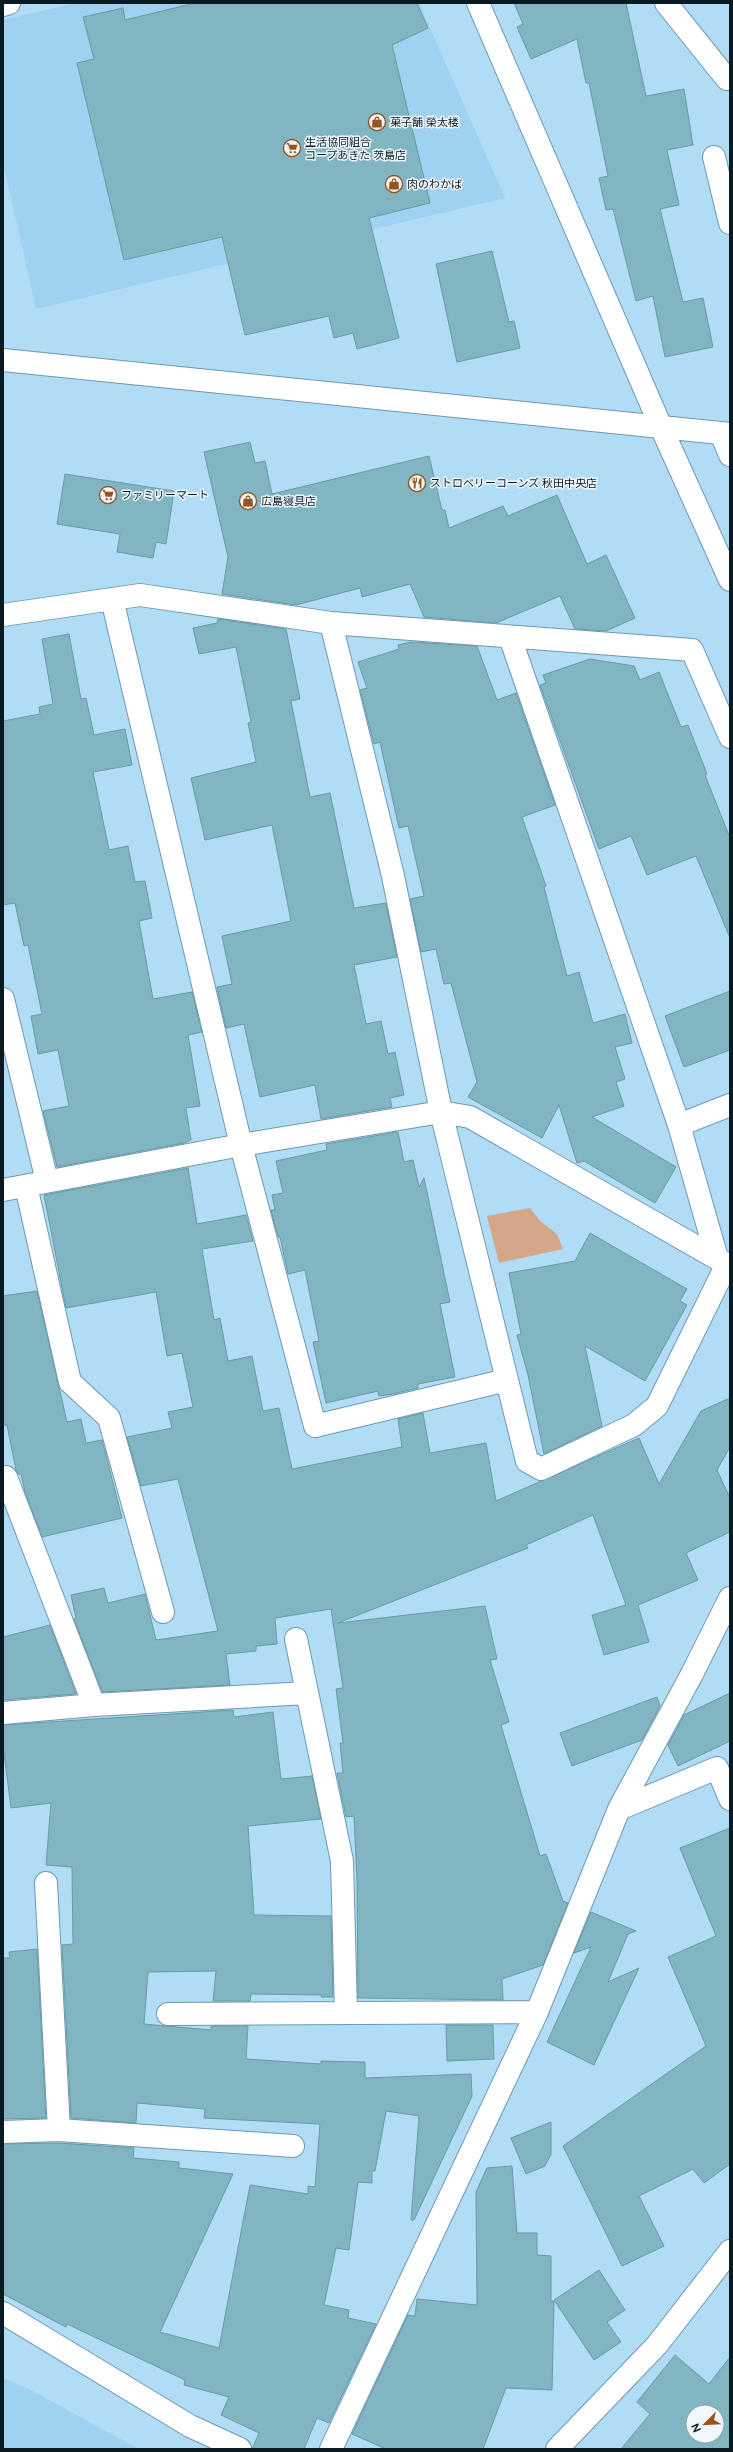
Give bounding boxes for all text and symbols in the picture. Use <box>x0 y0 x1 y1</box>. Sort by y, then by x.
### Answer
shop icon: 菓子舗 榮太楼 <box>367 112 387 132</box>
place label: 菓子舗 榮太楼 <box>390 116 459 129</box>
place label: 生活協同組合 コープあきた 茨島店 <box>305 136 406 162</box>
supermarket icon: 生活協同組合 コープあきた 茨島店 <box>282 138 302 158</box>
shop icon: 肉のわかば <box>384 174 404 194</box>
place label: 肉のわかば <box>407 178 462 191</box>
restaurant icon: ストロベリーコーンズ 秋田中央店 <box>407 473 427 493</box>
place label: ストロベリーコーンズ 秋田中央店 <box>430 477 597 490</box>
supermarket icon: ファミリーマート <box>98 485 118 505</box>
place label: ファミリーマート <box>121 489 209 502</box>
shop icon: 広島寝具店 <box>238 491 258 511</box>
place label: 広島寝具店 <box>261 495 316 508</box>
north arrow <box>685 2404 725 2444</box>
text: N <box>689 2421 704 2434</box>

